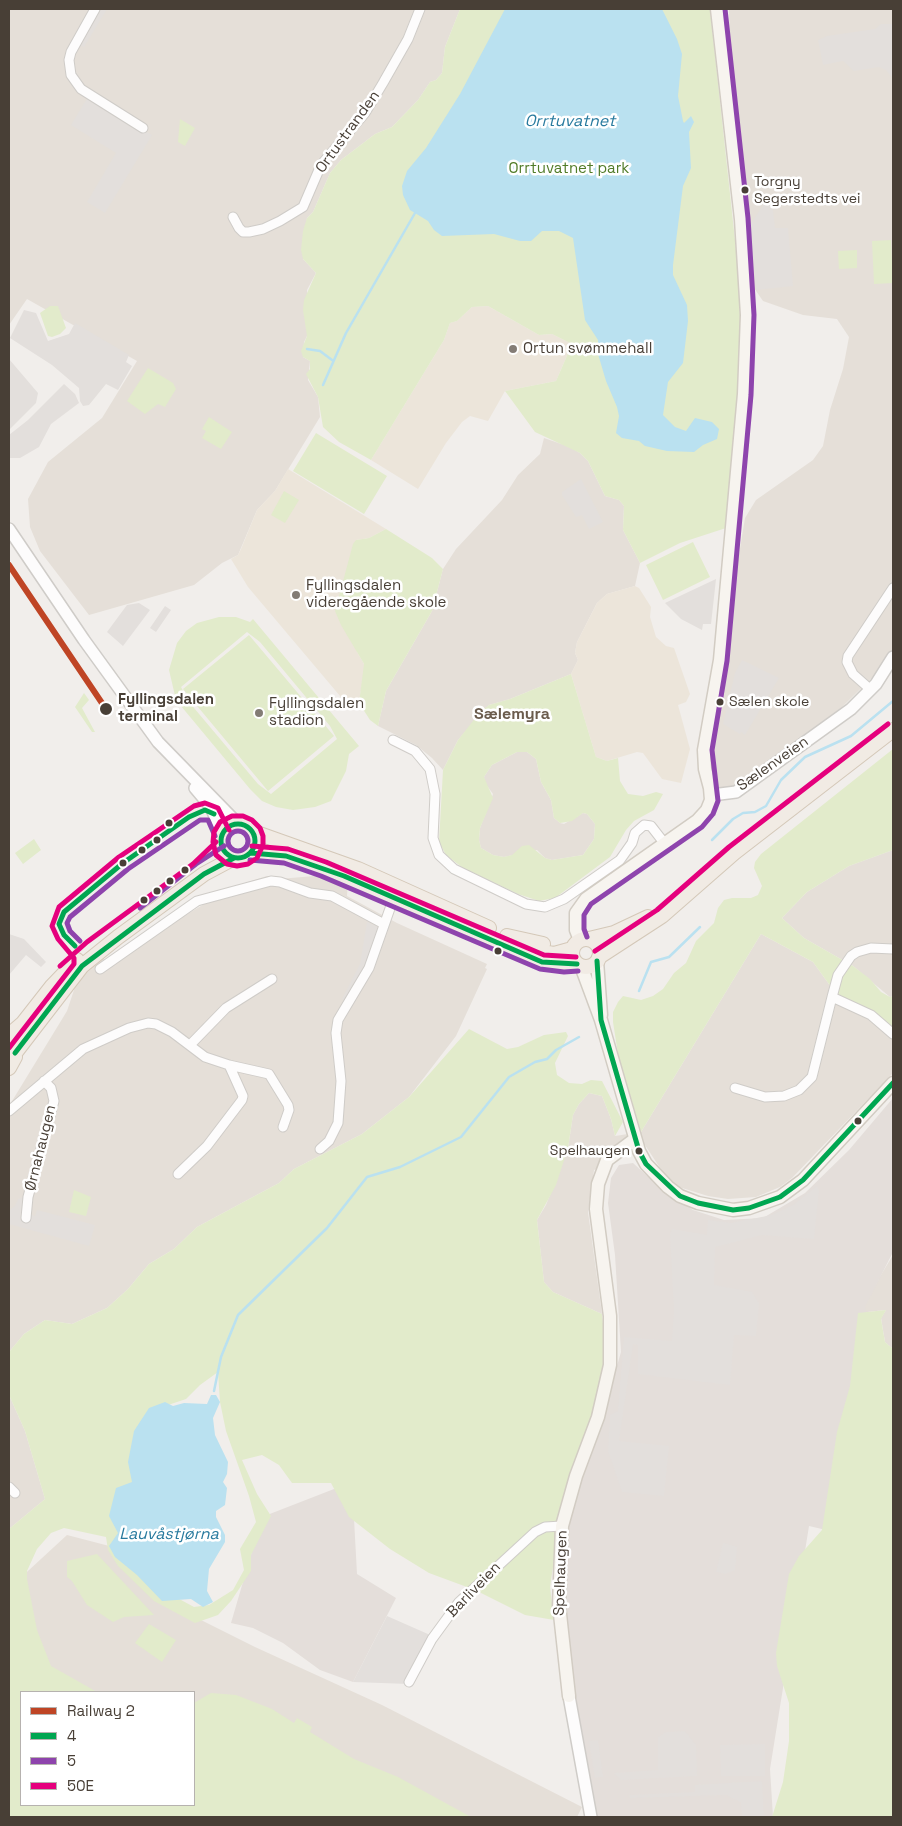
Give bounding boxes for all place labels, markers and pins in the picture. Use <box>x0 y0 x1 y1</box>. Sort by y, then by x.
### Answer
place label: Torgny Segerstedts vei <box>754 174 860 206</box>
marker: Torgny Segerstedts vei <box>740 185 750 195</box>
place label: Ortun svømmehall <box>523 340 652 358</box>
marker: Ortun svømmehall <box>507 343 519 355</box>
place label: Fyllingsdalen videregående skole <box>306 577 446 612</box>
marker: Fyllingsdalen videregående skole <box>290 589 302 601</box>
place label: Fyllingsdalen terminal <box>118 691 214 726</box>
place label: Sælen skole <box>729 694 809 710</box>
place label: Fyllingsdalen stadion <box>269 695 364 730</box>
marker: Sælen skole <box>715 697 725 707</box>
marker: Fyllingsdalen terminal <box>98 701 114 717</box>
marker: Fyllingsdalen stadion <box>253 707 265 719</box>
unlabelled marker <box>164 818 174 828</box>
unlabelled marker <box>152 835 162 845</box>
unlabelled marker <box>137 845 147 855</box>
unlabelled marker <box>118 858 128 868</box>
unlabelled marker <box>180 865 190 875</box>
unlabelled marker <box>165 876 175 886</box>
unlabelled marker <box>152 886 162 896</box>
unlabelled marker <box>139 895 149 905</box>
unlabelled marker <box>493 946 503 956</box>
unlabelled marker <box>853 1116 863 1126</box>
place label: Spelhaugen <box>550 1143 630 1159</box>
marker: Spelhaugen <box>634 1146 644 1156</box>

